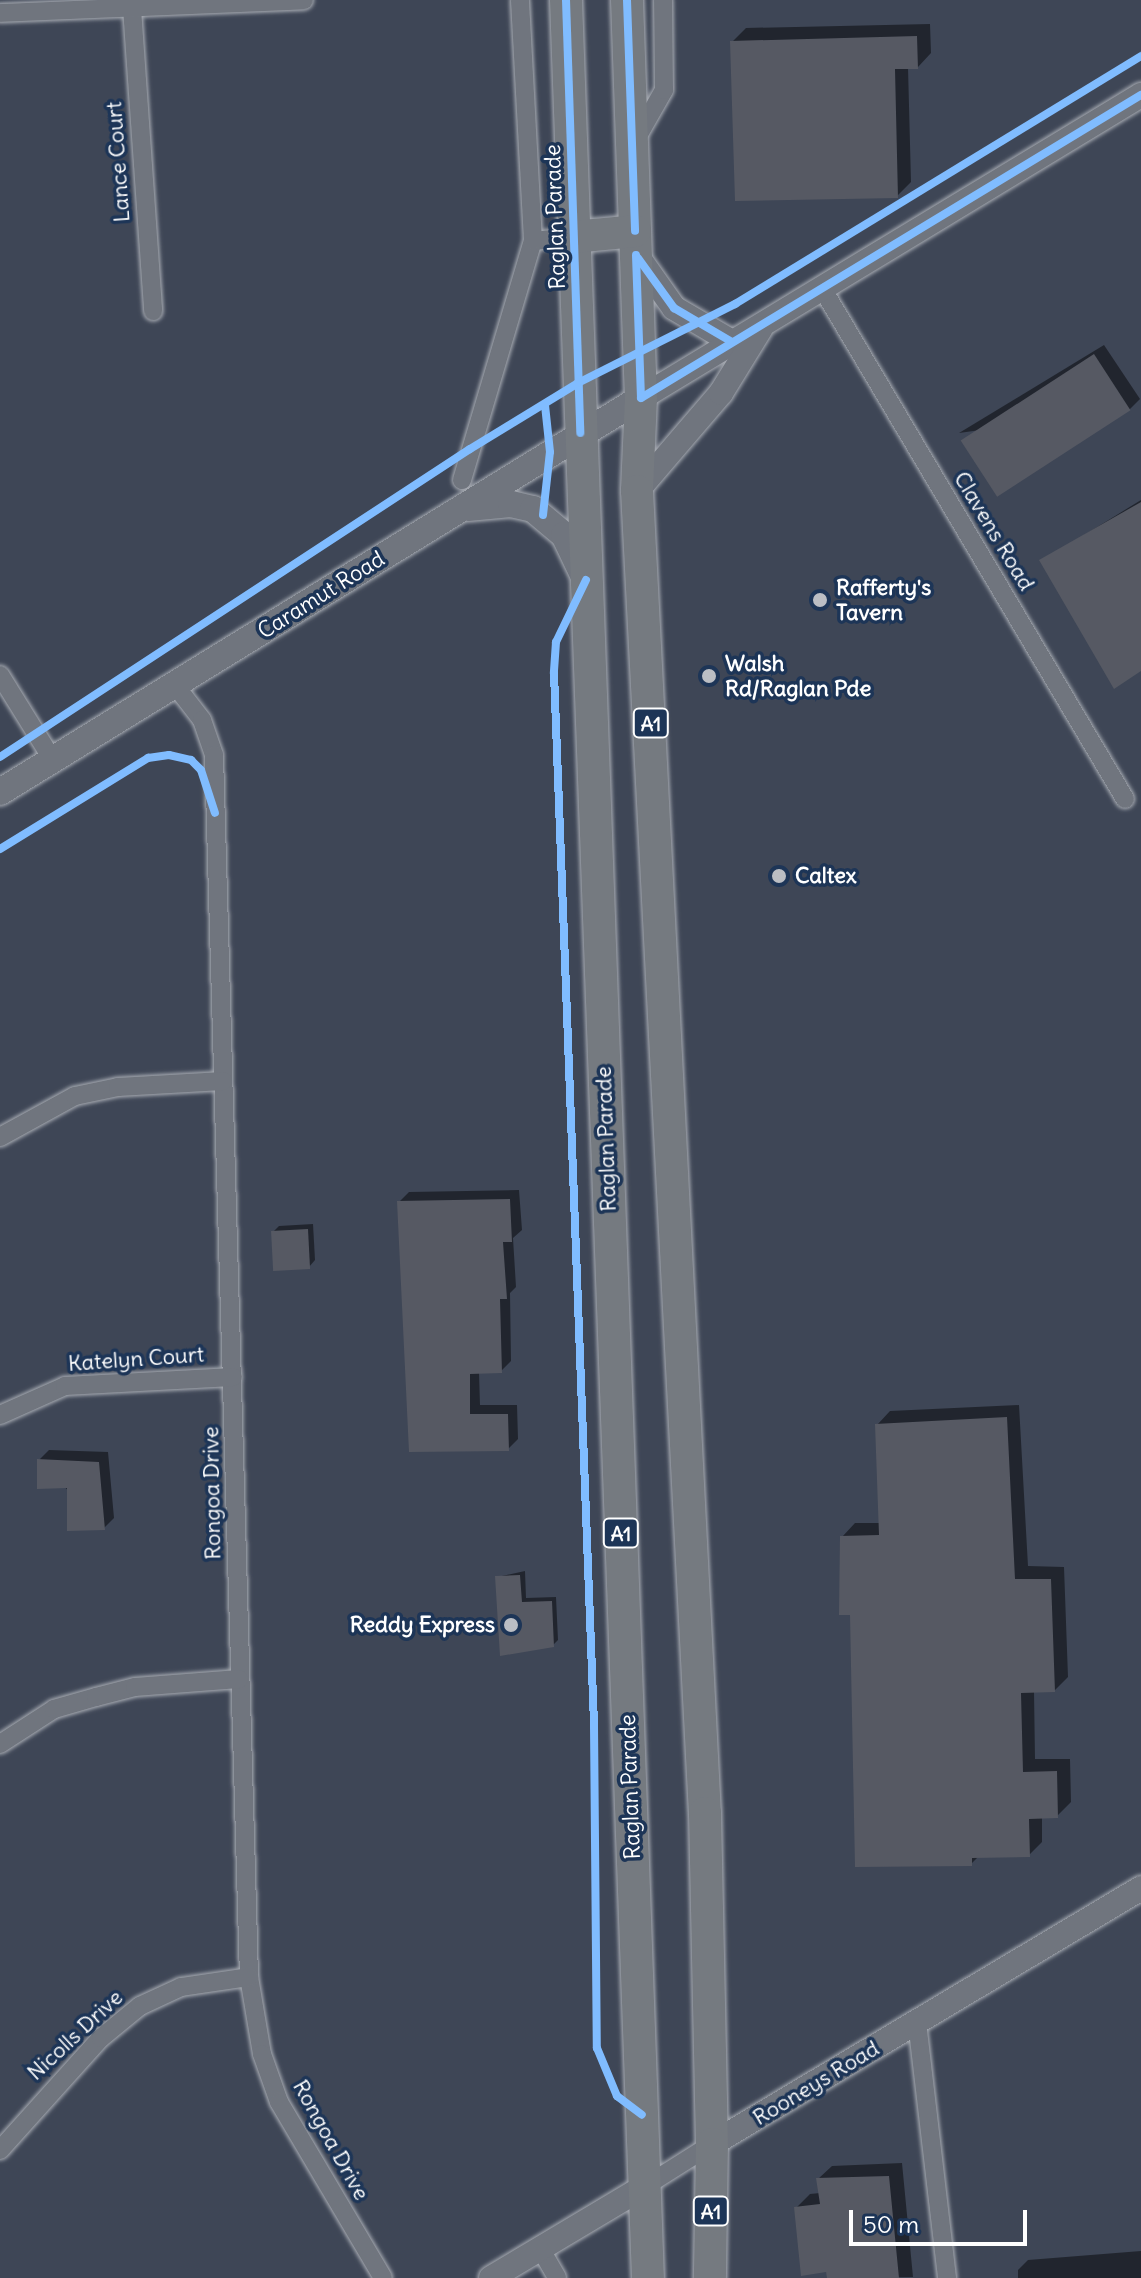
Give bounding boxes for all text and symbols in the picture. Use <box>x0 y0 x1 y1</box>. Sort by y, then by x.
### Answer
street label: Lance Court <box>101 101 135 223</box>
street label: Raglan Parade <box>539 144 571 290</box>
street label: Clavens Road <box>948 467 1040 595</box>
street label: Caramut Road <box>253 546 389 644</box>
place label: Rafferty's Tavern <box>836 574 931 626</box>
marker: Rafferty's Tavern <box>811 591 829 609</box>
place label: Walsh Rd/Raglan Pde <box>725 650 871 702</box>
marker: Walsh Rd/Raglan Pde <box>700 667 718 685</box>
road number: A1 <box>631 707 671 739</box>
place label: Caltex <box>795 863 857 889</box>
marker: Caltex <box>770 867 788 885</box>
street label: Raglan Parade <box>590 1066 622 1212</box>
street label: Katelyn Court <box>67 1341 205 1377</box>
street label: Rongoa Drive <box>198 1426 226 1560</box>
road number: A1 <box>601 1517 641 1549</box>
place label: Reddy Express <box>350 1612 495 1638</box>
marker: Reddy Express <box>502 1616 520 1634</box>
street label: Raglan Parade <box>614 1714 646 1860</box>
street label: Nicolls Drive <box>22 1984 128 2086</box>
street label: Rooneys Road <box>748 2035 884 2131</box>
street label: Rongoa Drive <box>287 2075 375 2205</box>
scale bar <box>853 2194 1031 2244</box>
road number: A1 <box>691 2195 731 2227</box>
text: 50 m <box>863 2209 919 2239</box>

